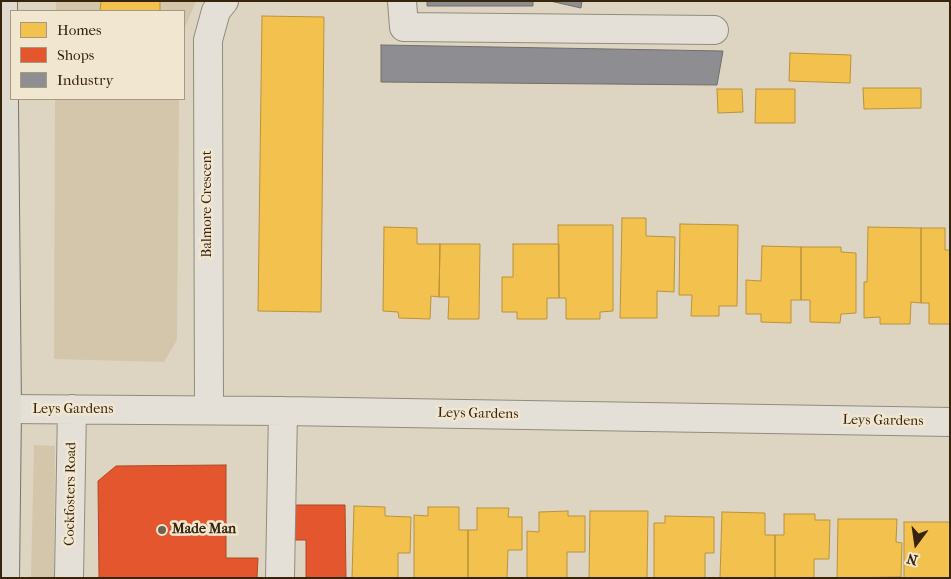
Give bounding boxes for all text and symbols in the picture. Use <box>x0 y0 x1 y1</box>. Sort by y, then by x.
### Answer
legend <box>10 10 185 100</box>
text: Homes <box>57 21 102 39</box>
text: Shops <box>57 46 94 64</box>
text: Industry <box>57 71 113 89</box>
street label: Balmore Crescent <box>200 150 216 258</box>
street label: Leys Gardens <box>33 402 113 418</box>
street label: Leys Gardens <box>437 405 519 423</box>
street label: Leys Gardens <box>842 412 924 430</box>
street label: Cockfosters Road <box>62 442 80 546</box>
north arrow <box>891 519 941 569</box>
place label: Made Man <box>172 522 236 538</box>
marker: Made Man <box>156 524 168 536</box>
text: N <box>905 550 919 569</box>

